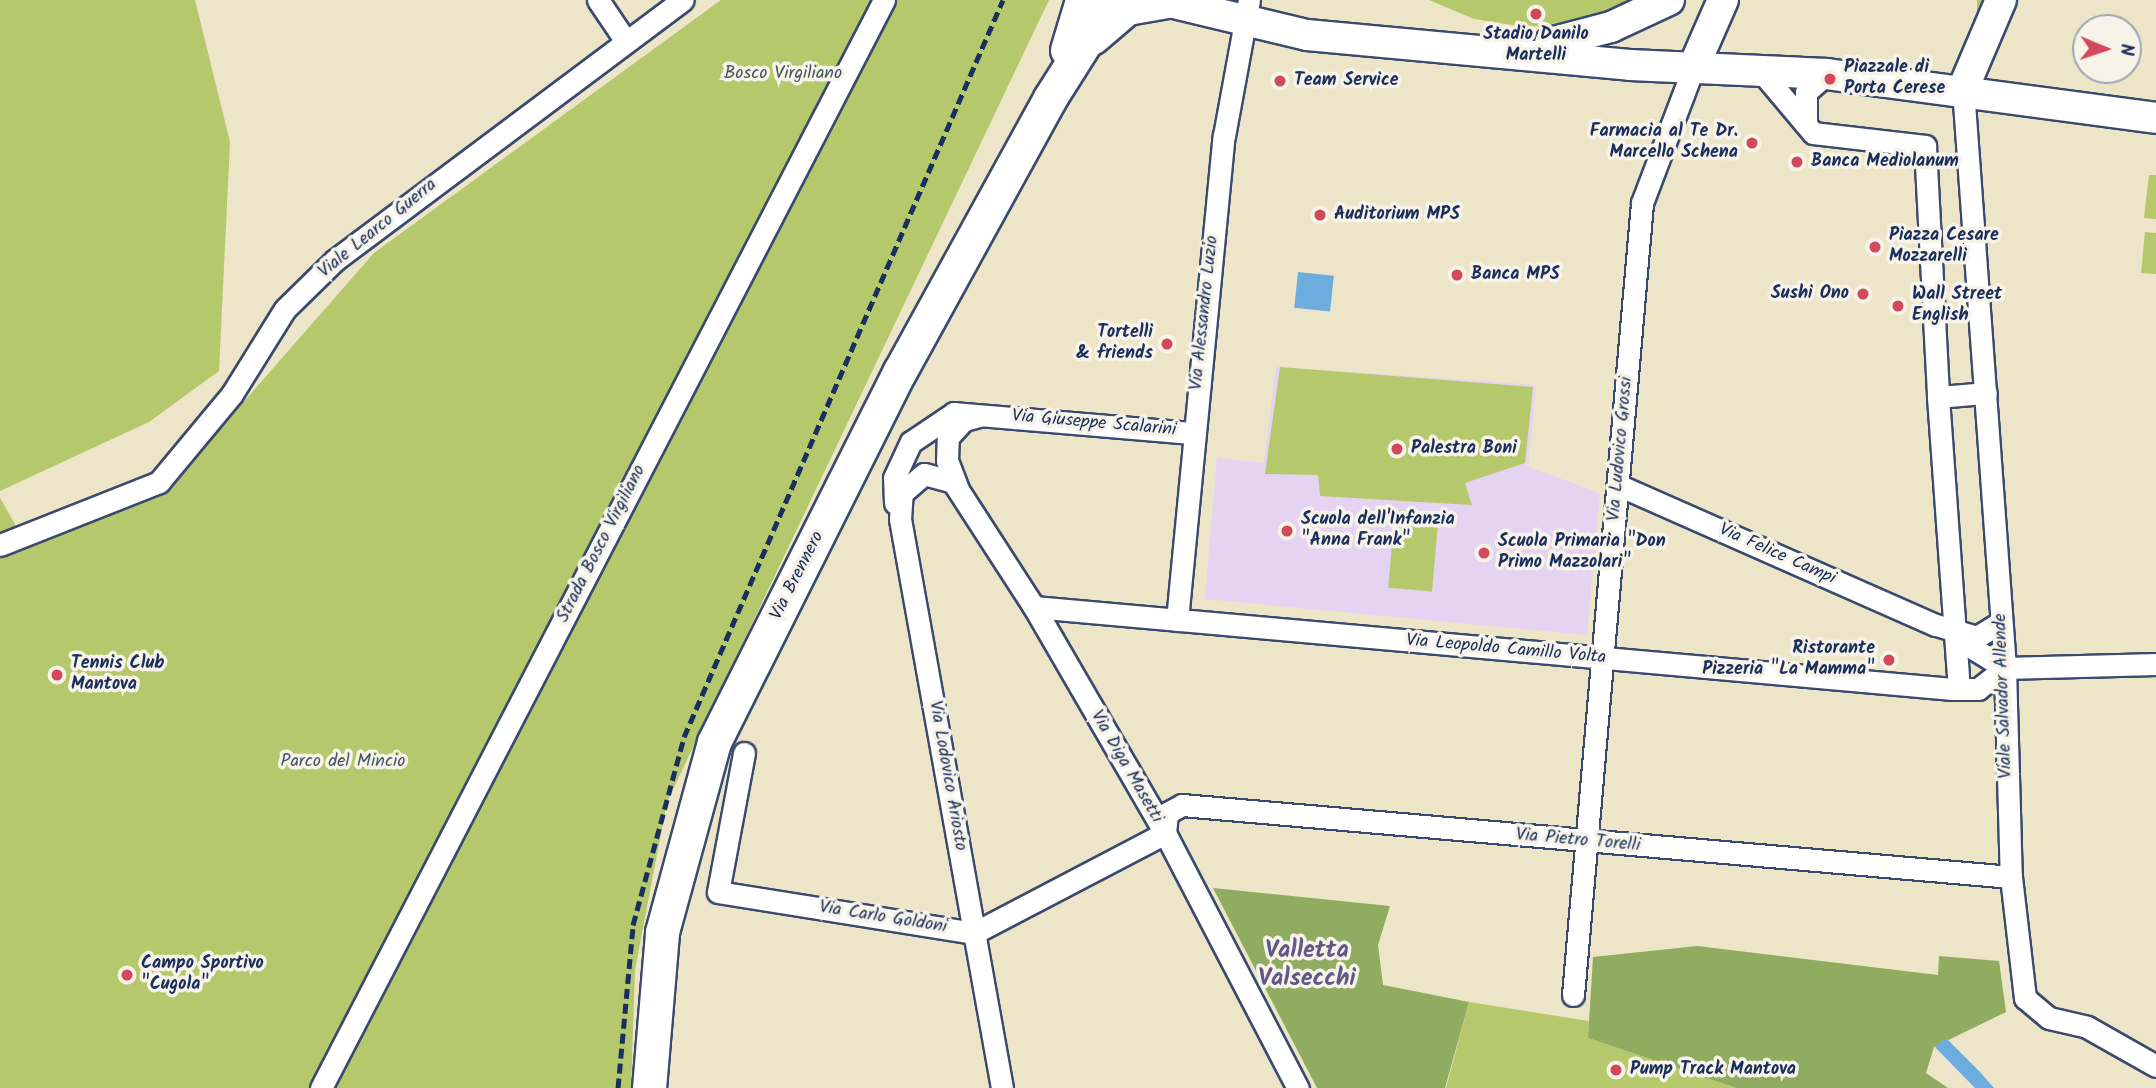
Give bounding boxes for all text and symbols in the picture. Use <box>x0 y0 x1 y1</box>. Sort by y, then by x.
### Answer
marker: Stadio Danilo Martelli <box>1528 6 1544 22</box>
north arrow <box>2072 14 2142 84</box>
place label: Stadio Danilo Martelli <box>1483 25 1589 68</box>
text: N <box>2111 43 2141 56</box>
place label: Piazzale di Porta Cerese <box>1844 58 1945 100</box>
park label: Bosco Virgiliano <box>724 63 842 85</box>
place label: Team Service <box>1294 70 1399 92</box>
marker: Piazzale di Porta Cerese <box>1822 71 1838 87</box>
marker: Team Service <box>1272 73 1288 89</box>
place label: Farmacia al Te Dr. Marcello Schena <box>1590 122 1738 164</box>
marker: Farmacia al Te Dr. Marcello Schena <box>1744 135 1760 151</box>
place label: Banca Mediolanum <box>1811 151 1959 173</box>
marker: Banca Mediolanum <box>1789 154 1805 170</box>
street label: Viale Learco Guerra <box>315 175 441 283</box>
place label: Auditorium MPS <box>1334 204 1460 226</box>
marker: Auditorium MPS <box>1312 207 1328 223</box>
place label: Piazza Cesare Mozzarelli <box>1889 226 1999 268</box>
street label: Via Alessandro Luzio <box>1186 235 1224 391</box>
marker: Piazza Cesare Mozzarelli <box>1867 239 1883 255</box>
place label: Banca MPS <box>1471 264 1560 286</box>
marker: Banca MPS <box>1449 267 1465 283</box>
place label: Sushi Ono <box>1771 283 1849 305</box>
place label: Wall Street English <box>1912 285 2002 328</box>
marker: Sushi Ono <box>1855 286 1871 302</box>
marker: Wall Street English <box>1890 298 1906 314</box>
place label: Tortelli & friends <box>1076 323 1153 366</box>
marker: Tortelli & friends <box>1159 336 1175 352</box>
street label: Via Ludovico Grossi <box>1604 376 1638 522</box>
street label: Via Giuseppe Scalarini <box>1011 406 1177 442</box>
place label: Palestra Boni <box>1411 438 1517 460</box>
marker: Palestra Boni <box>1389 441 1405 457</box>
street label: Strada Bosco Virgiliano <box>553 462 651 626</box>
place label: Scuola dell'Infanzia "Anna Frank" <box>1301 510 1455 552</box>
street label: Via Felice Campi <box>1715 520 1839 590</box>
marker: Scuola dell'Infanzia "Anna Frank" <box>1279 523 1295 539</box>
street label: Via Brennero <box>766 528 830 624</box>
place label: Scuola Primaria "Don Primo Mazzolari" <box>1498 532 1666 574</box>
marker: Scuola Primaria "Don Primo Mazzolari" <box>1476 545 1492 561</box>
street label: Viale Salvador Allende <box>1990 613 2018 779</box>
street label: Via Leopoldo Camillo Volta <box>1405 630 1607 670</box>
place label: Ristorante Pizzeria "La Mamma" <box>1702 639 1875 682</box>
marker: Ristorante Pizzeria "La Mamma" <box>1881 652 1897 668</box>
place label: Tennis Club Mantova <box>71 654 164 696</box>
marker: Tennis Club Mantova <box>49 667 65 683</box>
street label: Via Lodovico Ariosto <box>923 699 971 853</box>
street label: Via Diga Masetti <box>1085 707 1167 827</box>
park label: Parco del Mincio <box>281 751 405 773</box>
street label: Via Pietro Torelli <box>1515 825 1641 857</box>
street label: Via Carlo Goldoni <box>818 897 948 939</box>
district label: Valletta Valsecchi <box>1258 937 1356 993</box>
place label: Campo Sportivo "Cugola" <box>141 954 264 996</box>
marker: Campo Sportivo "Cugola" <box>119 967 135 983</box>
place label: Pump Track Mantova <box>1630 1059 1796 1081</box>
marker: Pump Track Mantova <box>1608 1062 1624 1078</box>

